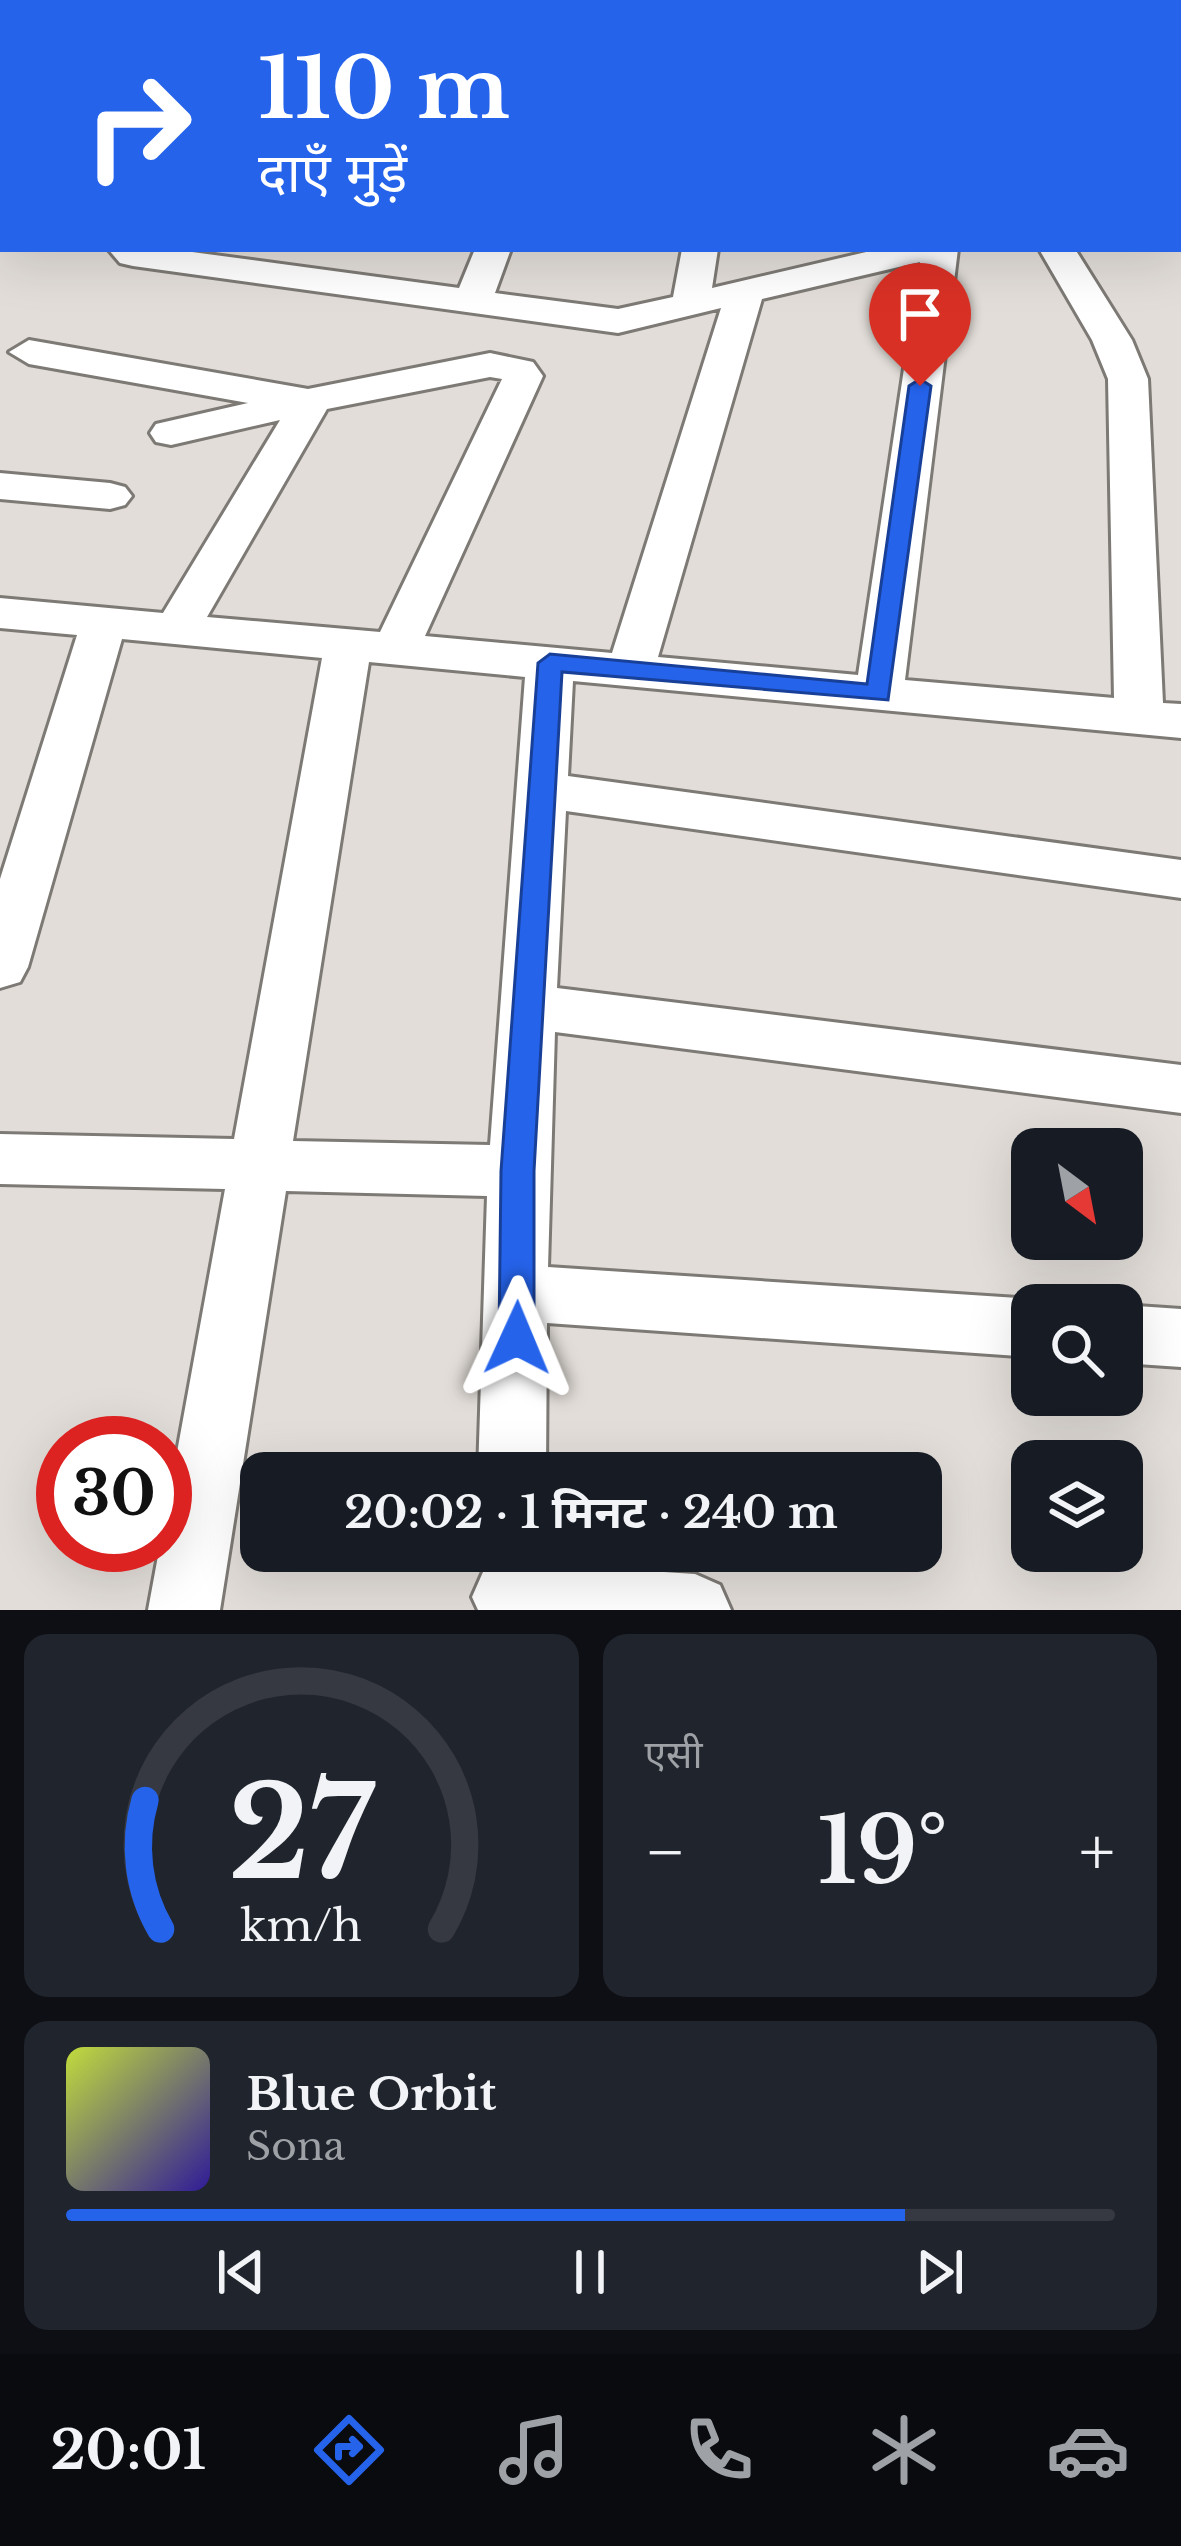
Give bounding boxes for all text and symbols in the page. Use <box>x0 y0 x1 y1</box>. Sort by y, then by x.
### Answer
text: 110 m <box>258 37 510 141</box>
icon: right <box>60 48 216 204</box>
text: दाएँ मुड़ें <box>258 140 407 207</box>
pin <box>869 263 971 386</box>
icon: arrive <box>887 281 953 347</box>
north arrow <box>1011 1128 1143 1260</box>
map controls <box>1011 1128 1143 1572</box>
position arrow <box>454 1275 580 1401</box>
button: search <box>1011 1284 1143 1416</box>
speed limit sign: 30 <box>36 1416 192 1572</box>
button: layers <box>1011 1440 1143 1572</box>
text: 20:02 · 1 मिनट · 240 m <box>344 1484 838 1540</box>
text: एसी <box>645 1730 703 1779</box>
text: 27 <box>228 1757 376 1912</box>
text: 19° <box>818 1796 948 1907</box>
text: − <box>645 1811 686 1893</box>
text: + <box>1079 1811 1115 1893</box>
text: km/h <box>240 1898 362 1952</box>
text: Blue Orbit <box>246 2066 496 2122</box>
text: Sona <box>246 2122 345 2171</box>
icon: previous <box>208 2239 274 2305</box>
icon: pause <box>557 2239 623 2305</box>
icon: next <box>907 2239 973 2305</box>
icon: directions <box>307 2408 391 2492</box>
icon: music <box>492 2408 576 2492</box>
icon: phone <box>677 2408 761 2492</box>
icon: climate <box>862 2408 946 2492</box>
icon: car <box>1046 2408 1130 2492</box>
text: 20:01 <box>50 2417 206 2484</box>

